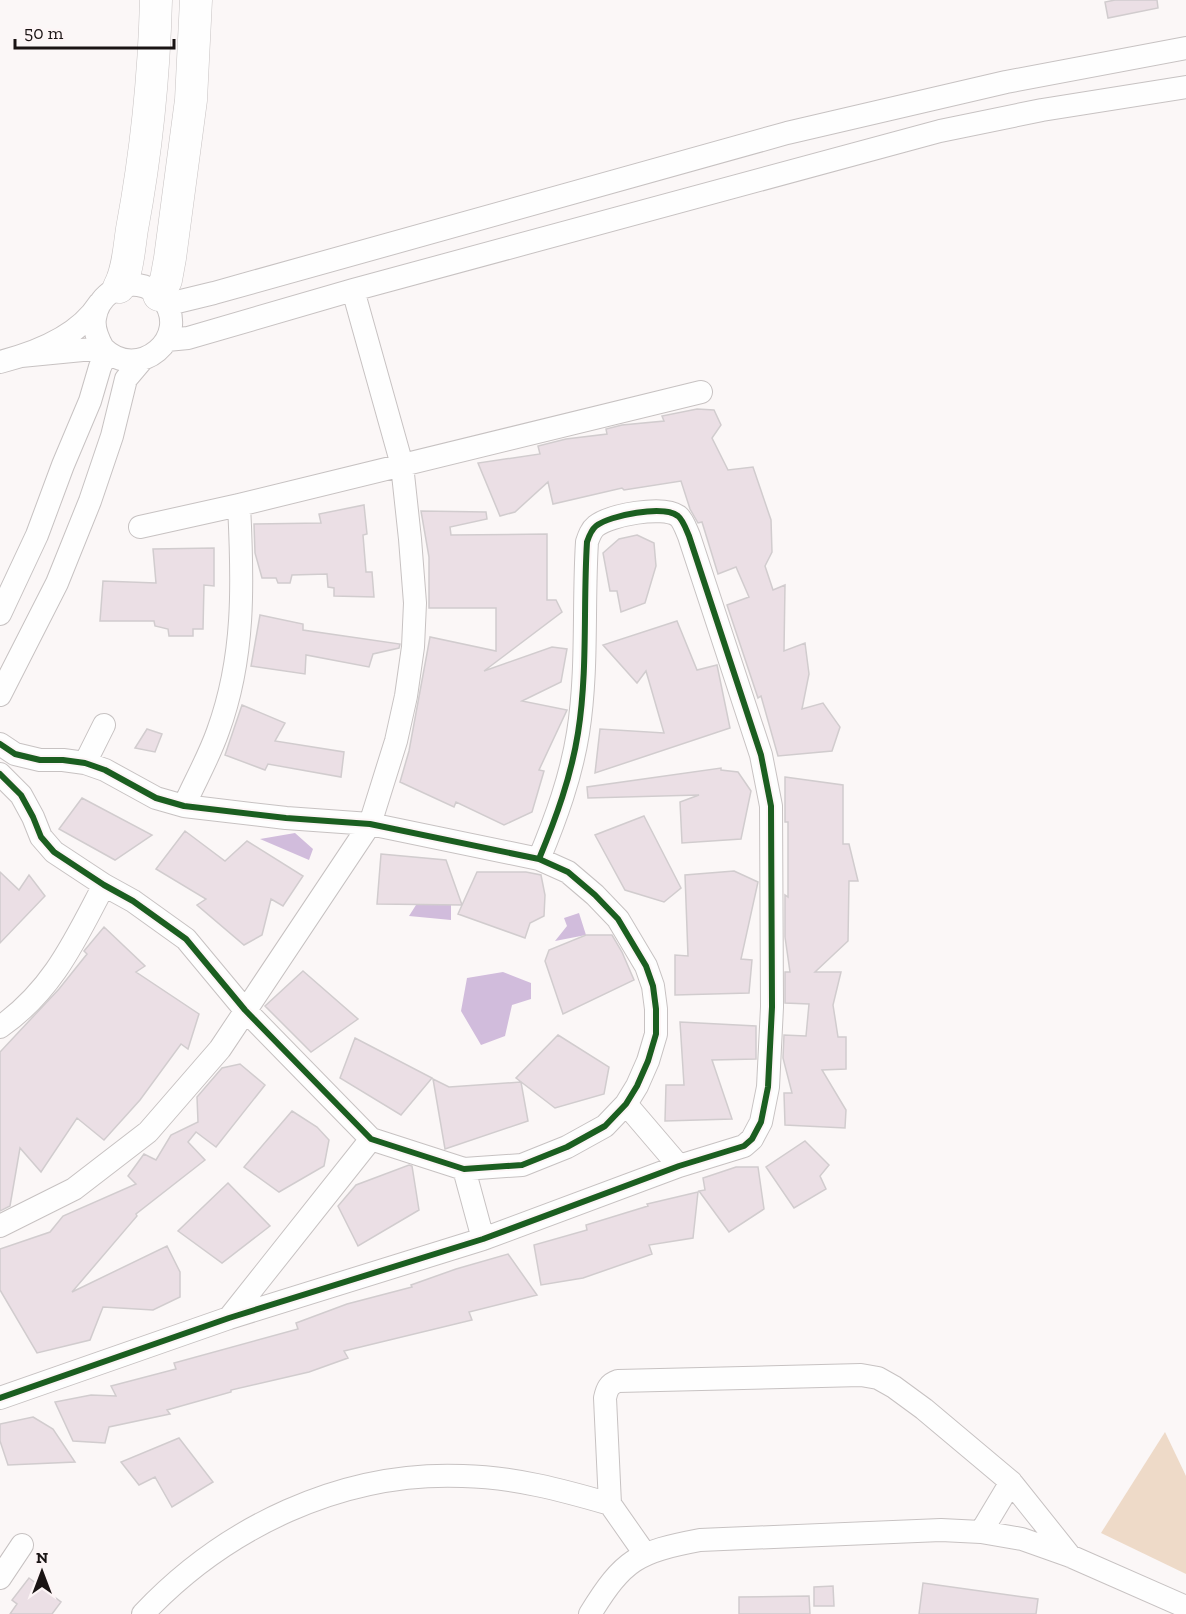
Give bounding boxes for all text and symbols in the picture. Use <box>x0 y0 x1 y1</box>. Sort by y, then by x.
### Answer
scale bar <box>15 12 174 50</box>
text: 50 m <box>24 22 64 44</box>
north arrow <box>12 1542 72 1602</box>
text: N <box>36 1548 48 1567</box>

